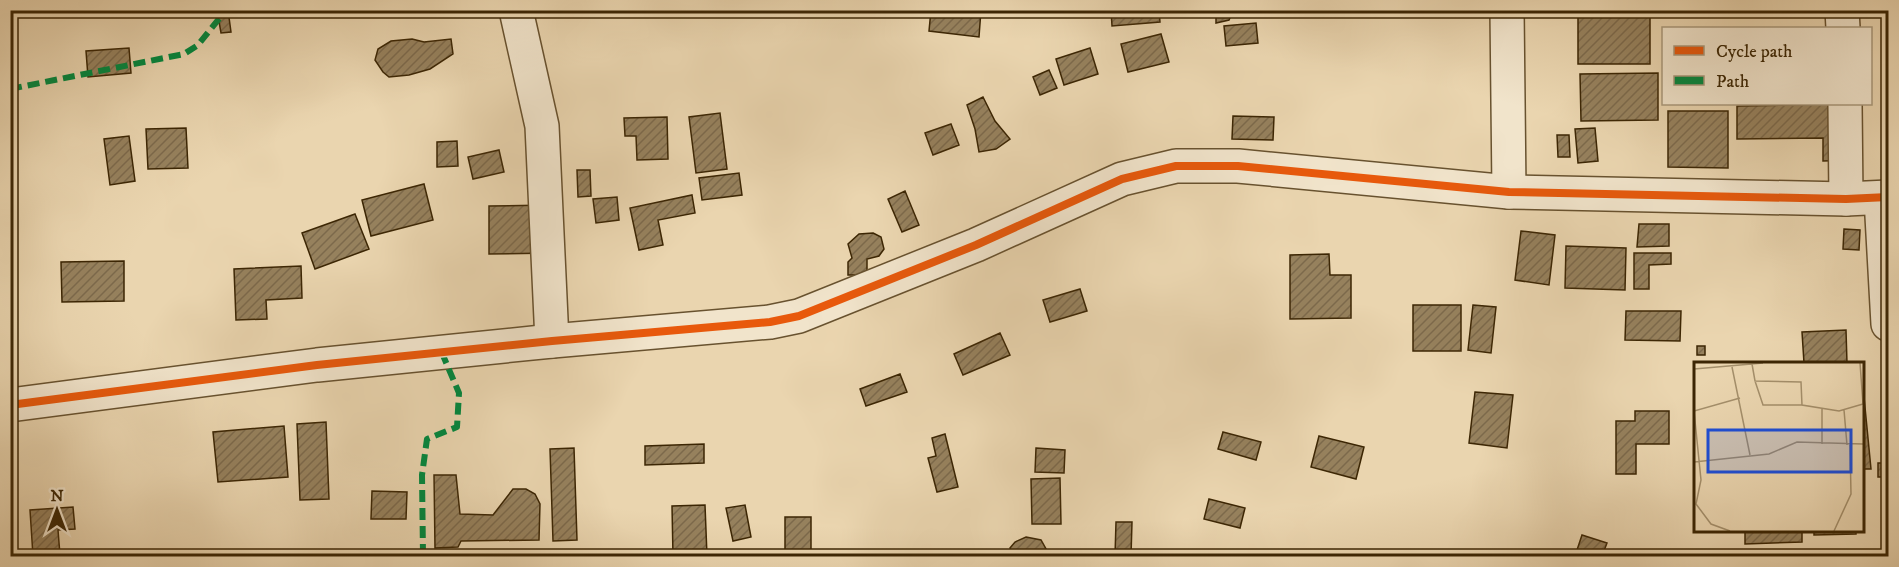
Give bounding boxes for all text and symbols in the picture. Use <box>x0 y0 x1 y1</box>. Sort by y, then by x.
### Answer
legend <box>1662 27 1872 105</box>
text: Cycle path <box>1716 41 1793 63</box>
text: Path <box>1716 71 1750 93</box>
inset map <box>1694 362 1863 531</box>
north arrow <box>27 480 87 540</box>
text: N <box>50 486 64 506</box>

